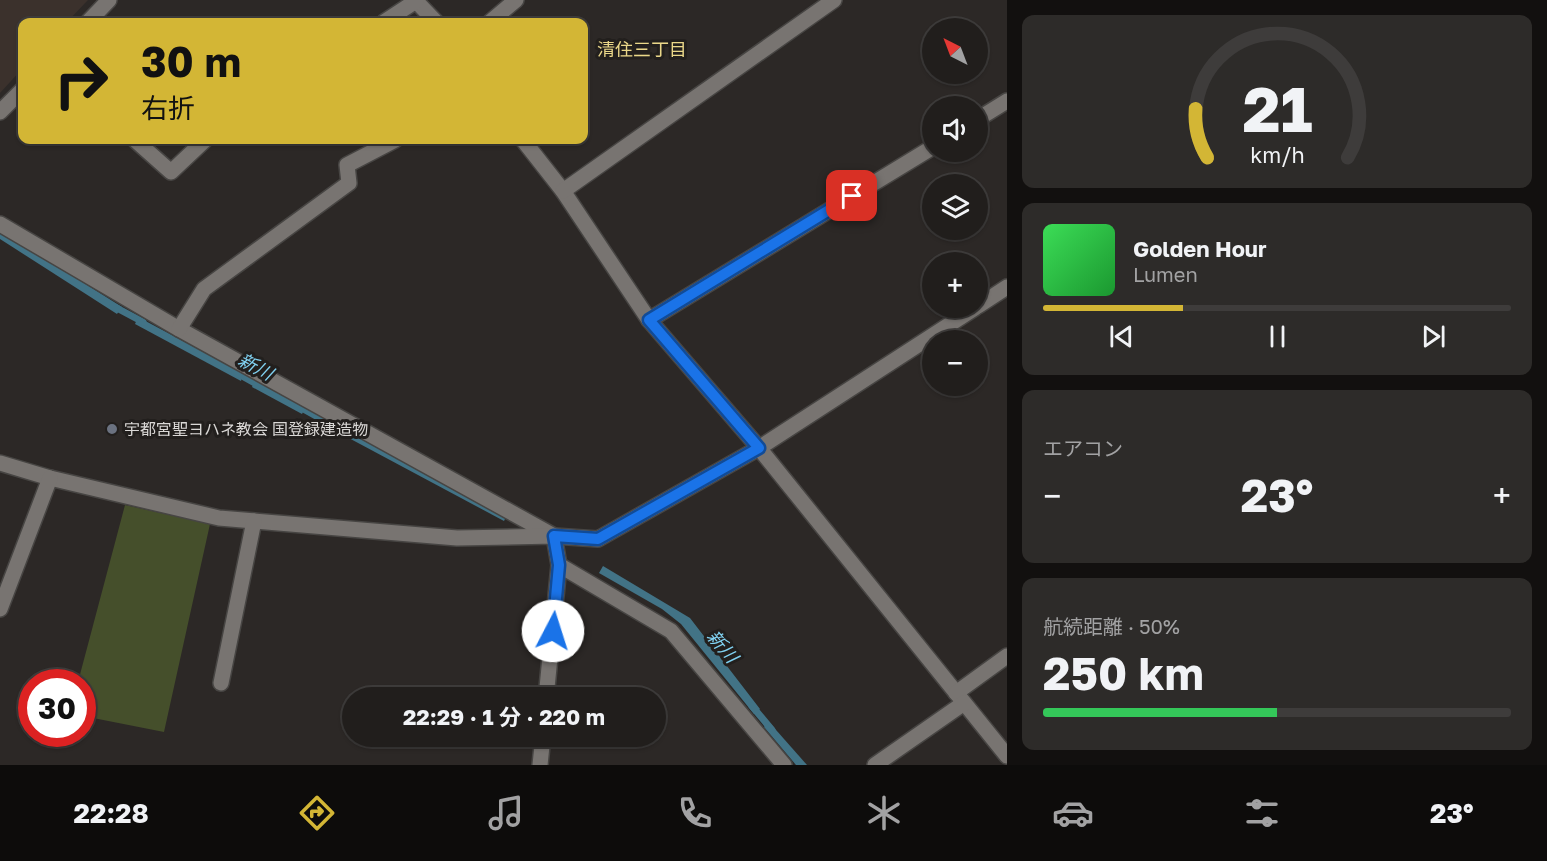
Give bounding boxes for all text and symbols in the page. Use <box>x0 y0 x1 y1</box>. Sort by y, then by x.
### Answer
north arrow <box>922 18 988 84</box>
map controls <box>922 18 988 396</box>
text: 30 m <box>141 36 241 86</box>
district label: 清住三丁目 <box>597 38 687 60</box>
icon: right <box>42 42 120 120</box>
text: 21 <box>1242 71 1312 146</box>
text: 右折 <box>141 92 195 124</box>
button: sound <box>922 96 988 162</box>
text: km/h <box>1250 143 1304 169</box>
pin <box>826 170 877 221</box>
button: layers <box>922 174 988 240</box>
icon: arrive <box>835 179 868 212</box>
text: Golden Hour <box>1133 235 1267 262</box>
button: + <box>922 252 988 318</box>
text: Lumen <box>1133 262 1198 286</box>
icon: previous <box>1105 320 1138 353</box>
icon: pause <box>1261 320 1294 353</box>
icon: next <box>1417 320 1450 353</box>
button: − <box>922 330 988 396</box>
water label: 新川 <box>235 348 279 385</box>
place label: 宇都宮聖ヨハネ教会 国登録建造物 <box>124 419 368 439</box>
marker: 宇都宮聖ヨハネ教会 国登録建造物 <box>105 422 119 436</box>
text: エアコン <box>1043 436 1123 460</box>
text: 23° <box>1241 468 1313 522</box>
text: − <box>1043 476 1061 515</box>
text: + <box>1493 476 1511 515</box>
position arrow <box>521 599 585 663</box>
text: 航続距離 · 50% <box>1043 614 1180 638</box>
water label: 新川 <box>703 625 744 668</box>
text: 250 km <box>1043 646 1204 700</box>
speed limit sign: 30 <box>18 669 96 747</box>
text: 22:29 · 1 分 · 220 m <box>403 703 605 730</box>
icon: directions <box>296 792 338 834</box>
icon: music <box>485 792 527 834</box>
icon: phone <box>674 792 716 834</box>
icon: climate <box>863 792 905 834</box>
icon: car <box>1052 792 1094 834</box>
icon: filters <box>1241 792 1283 834</box>
text: 22:28 <box>74 797 149 829</box>
text: 23° <box>1430 797 1473 829</box>

